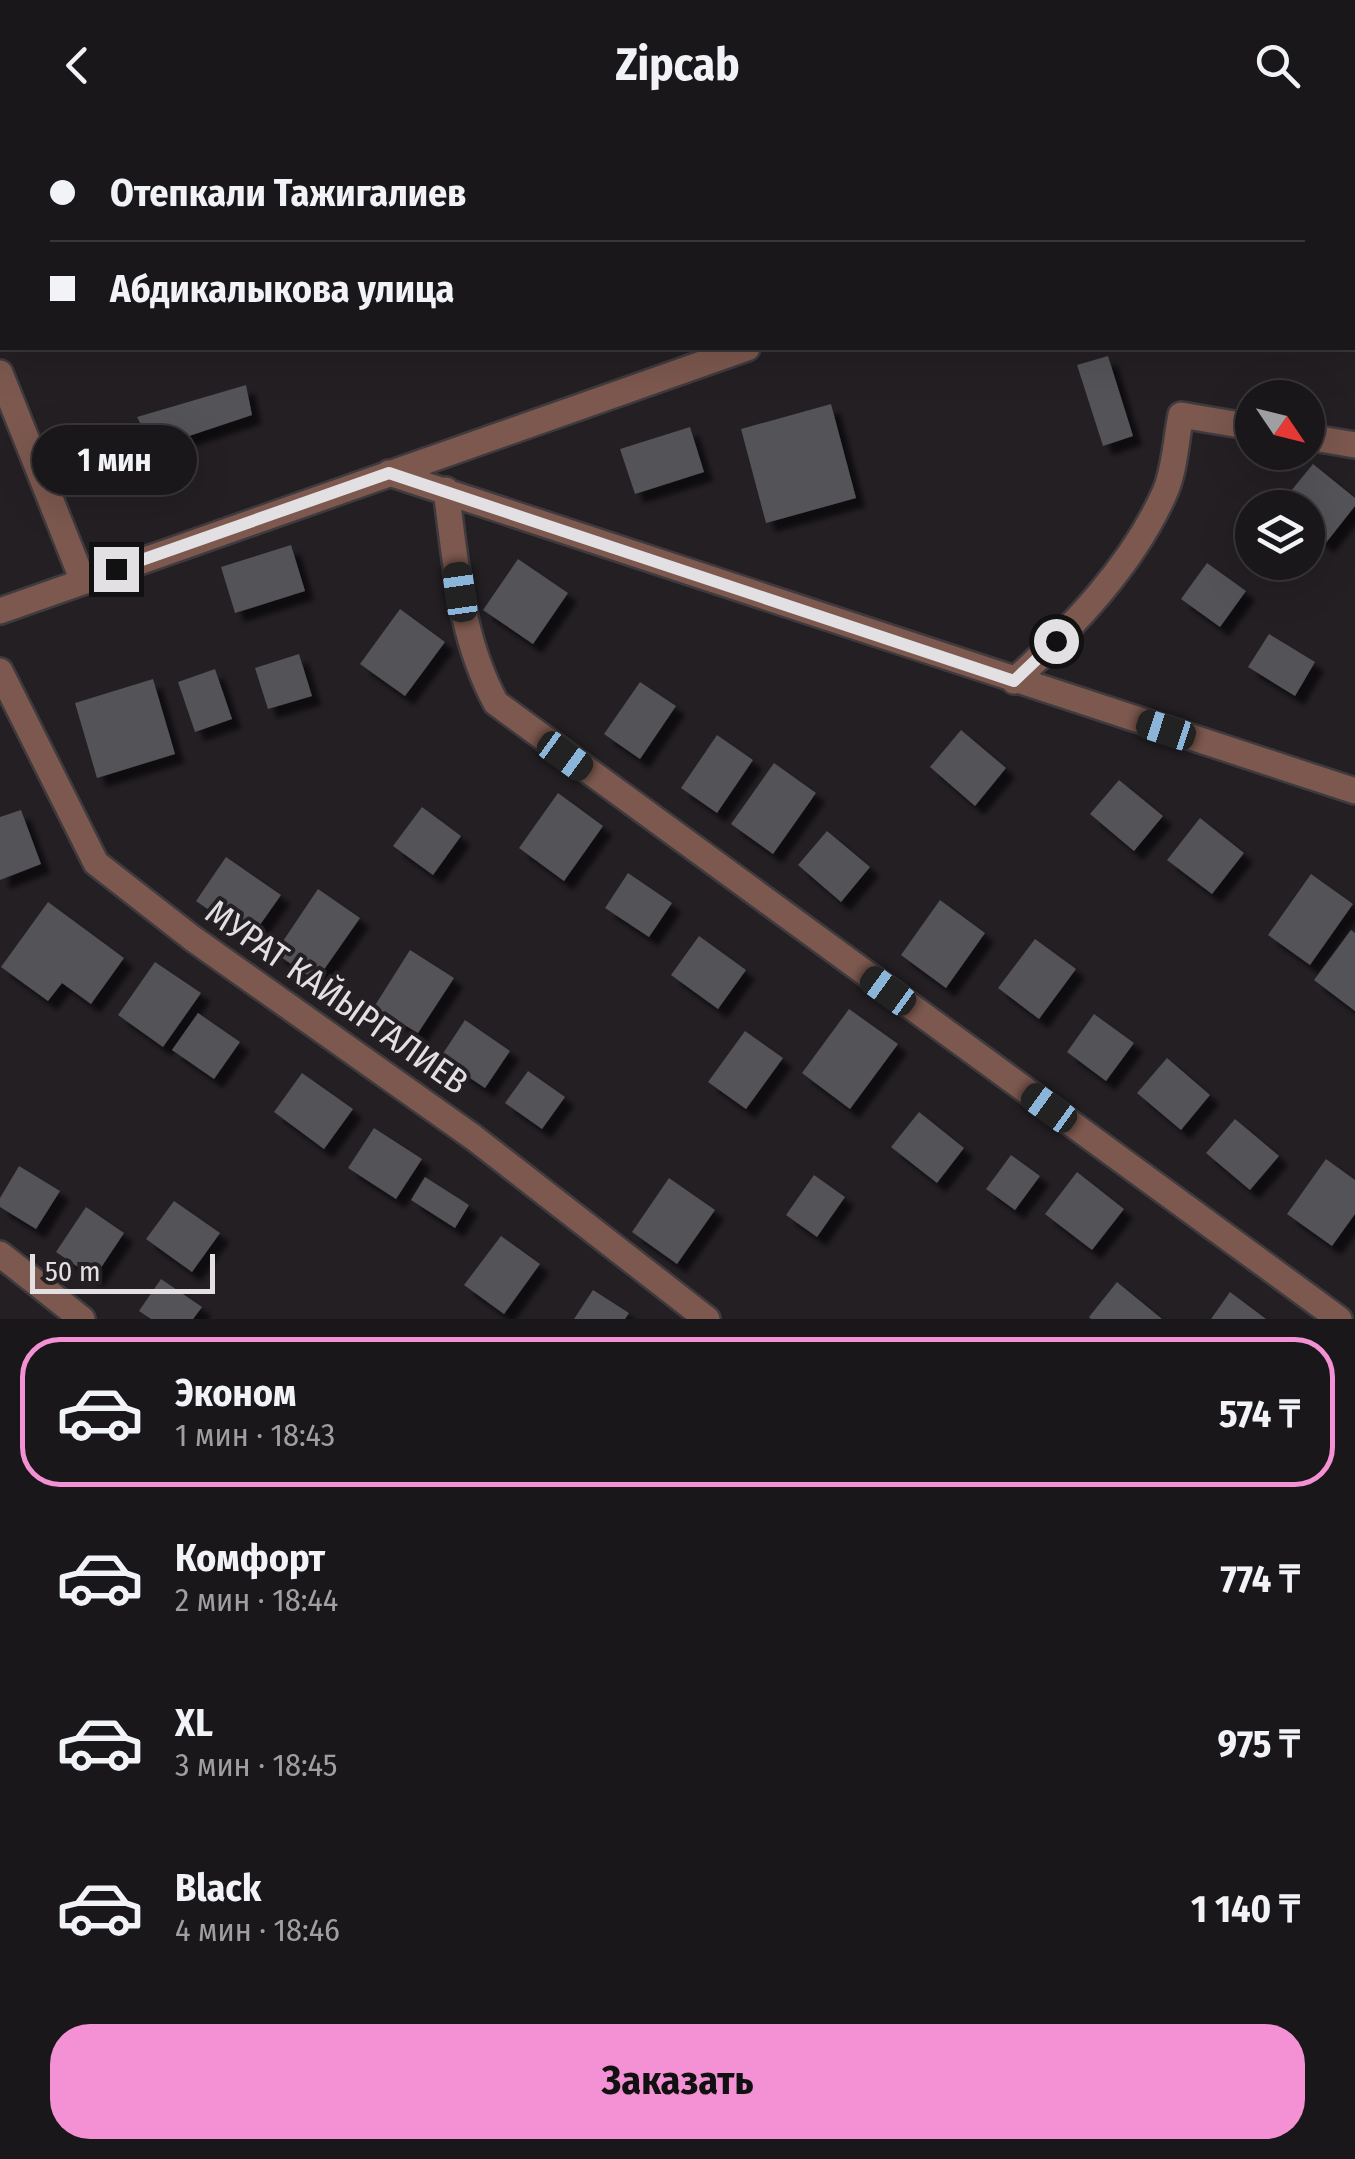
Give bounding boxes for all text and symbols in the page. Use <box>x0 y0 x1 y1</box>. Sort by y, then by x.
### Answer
icon: back <box>50 38 105 93</box>
text: Zipcab <box>615 38 740 92</box>
icon: search <box>1250 38 1305 93</box>
text: Отепкали Тажигалиев <box>110 170 467 216</box>
text: Абдикалыкова улица <box>110 266 454 312</box>
north arrow <box>1235 380 1325 470</box>
map controls <box>1235 380 1325 580</box>
callout: 1 мин <box>34 424 198 494</box>
text: 1 мин <box>78 441 151 479</box>
button: layers <box>1235 490 1325 580</box>
route end <box>94 547 139 592</box>
car <box>441 560 479 624</box>
route start <box>1034 619 1079 664</box>
car <box>1133 706 1199 754</box>
car <box>532 726 598 786</box>
street label: МУРАТ КАЙЫРГАЛИЕВ <box>198 891 476 1103</box>
car <box>855 961 921 1021</box>
car <box>1016 1078 1082 1138</box>
scale bar <box>30 1249 215 1294</box>
text: 50 m <box>45 1255 101 1288</box>
icon: car <box>55 1367 145 1457</box>
text: Эконом <box>175 1370 296 1416</box>
text: 574 ₸ <box>1219 1391 1300 1437</box>
text: 1 мин · 18:43 <box>175 1416 335 1454</box>
icon: car <box>55 1532 145 1622</box>
text: Комфорт <box>175 1535 325 1581</box>
text: 774 ₸ <box>1220 1556 1300 1602</box>
text: 2 мин · 18:44 <box>175 1581 338 1619</box>
icon: car <box>55 1697 145 1787</box>
text: XL <box>175 1700 213 1746</box>
text: 975 ₸ <box>1218 1721 1300 1767</box>
text: 3 мин · 18:45 <box>175 1746 337 1784</box>
icon: car <box>55 1862 145 1952</box>
text: Black <box>175 1865 261 1911</box>
text: 1 140 ₸ <box>1191 1886 1300 1932</box>
text: 4 мин · 18:46 <box>175 1911 340 1949</box>
button: Заказать <box>50 2024 1305 2139</box>

